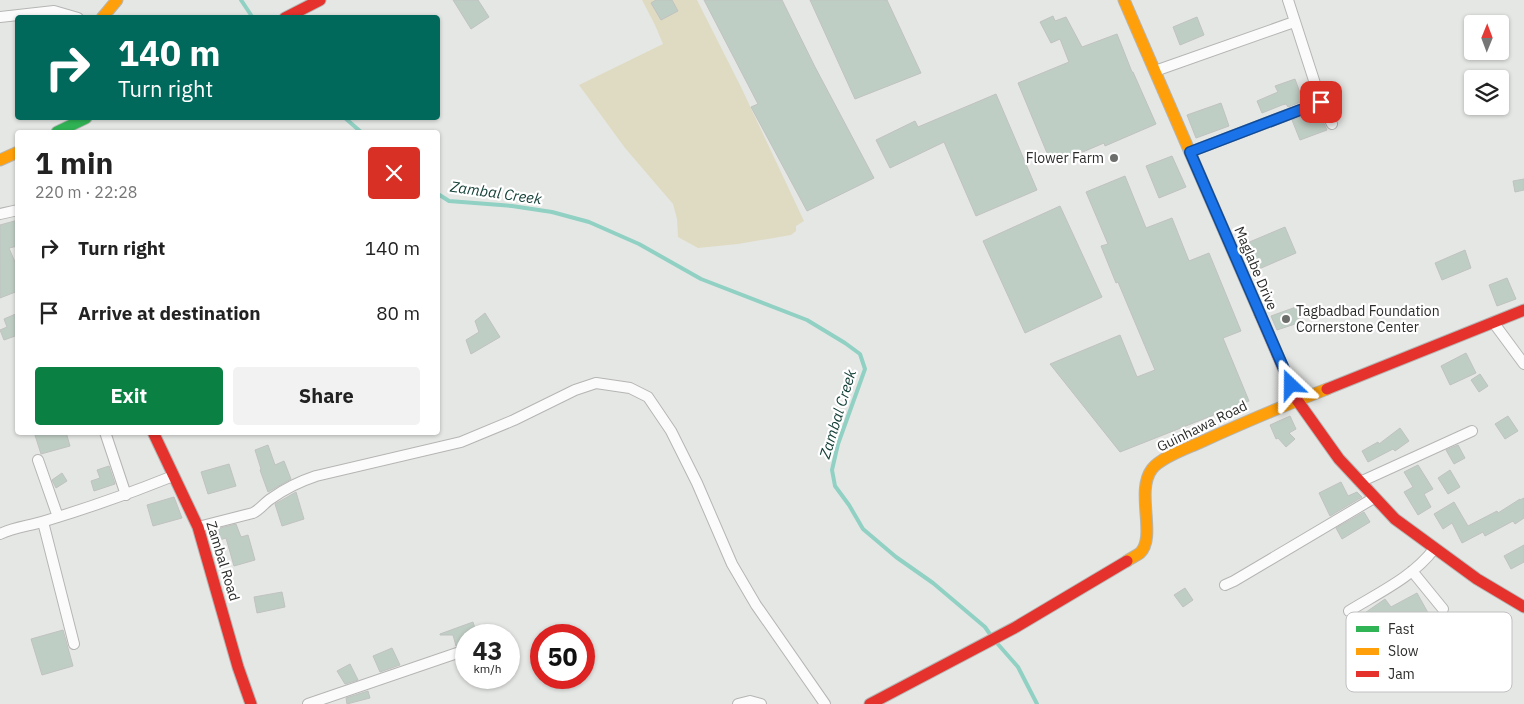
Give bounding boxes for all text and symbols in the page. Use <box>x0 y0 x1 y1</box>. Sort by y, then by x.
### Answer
north arrow <box>1464 15 1509 60</box>
map controls <box>1464 15 1509 115</box>
text: 140 m <box>118 30 221 76</box>
icon: right <box>35 35 100 100</box>
button: layers <box>1464 70 1509 115</box>
text: Turn right <box>118 74 213 103</box>
pin <box>1300 81 1342 123</box>
icon: arrive <box>1307 88 1335 116</box>
text: 1 min <box>35 143 113 182</box>
button: close <box>368 147 420 199</box>
place label: Flower Farm <box>1026 149 1104 167</box>
marker: Flower Farm <box>1108 152 1120 164</box>
water label: Zambal Creek <box>448 177 543 208</box>
text: 220 m · 22:28 <box>35 182 137 202</box>
street label: Maglabe Drive <box>1230 223 1282 313</box>
icon: right <box>35 234 63 262</box>
text: Turn right <box>78 236 165 260</box>
text: 140 m <box>365 236 420 260</box>
icon: arrive <box>35 299 63 327</box>
text: Arrive at destination <box>78 301 261 325</box>
text: 80 m <box>376 301 420 325</box>
place label: Tagbadbad Foundation Cornerstone Center <box>1296 302 1440 336</box>
marker: Tagbadbad Foundation Cornerstone Center <box>1280 313 1292 325</box>
position arrow <box>1264 358 1316 410</box>
button: Exit <box>35 367 223 425</box>
button: Share <box>233 367 420 425</box>
water label: Zambal Creek <box>815 367 860 462</box>
street label: Guinhawa Road <box>1154 396 1250 456</box>
street label: Zambal Road <box>202 519 244 603</box>
legend <box>1346 612 1512 692</box>
text: Fast <box>1388 620 1414 638</box>
speed limit sign: 50 <box>530 624 595 689</box>
text: 43 <box>472 634 503 667</box>
text: Slow <box>1388 642 1419 660</box>
text: km/h <box>473 661 502 676</box>
text: Jam <box>1388 665 1415 683</box>

